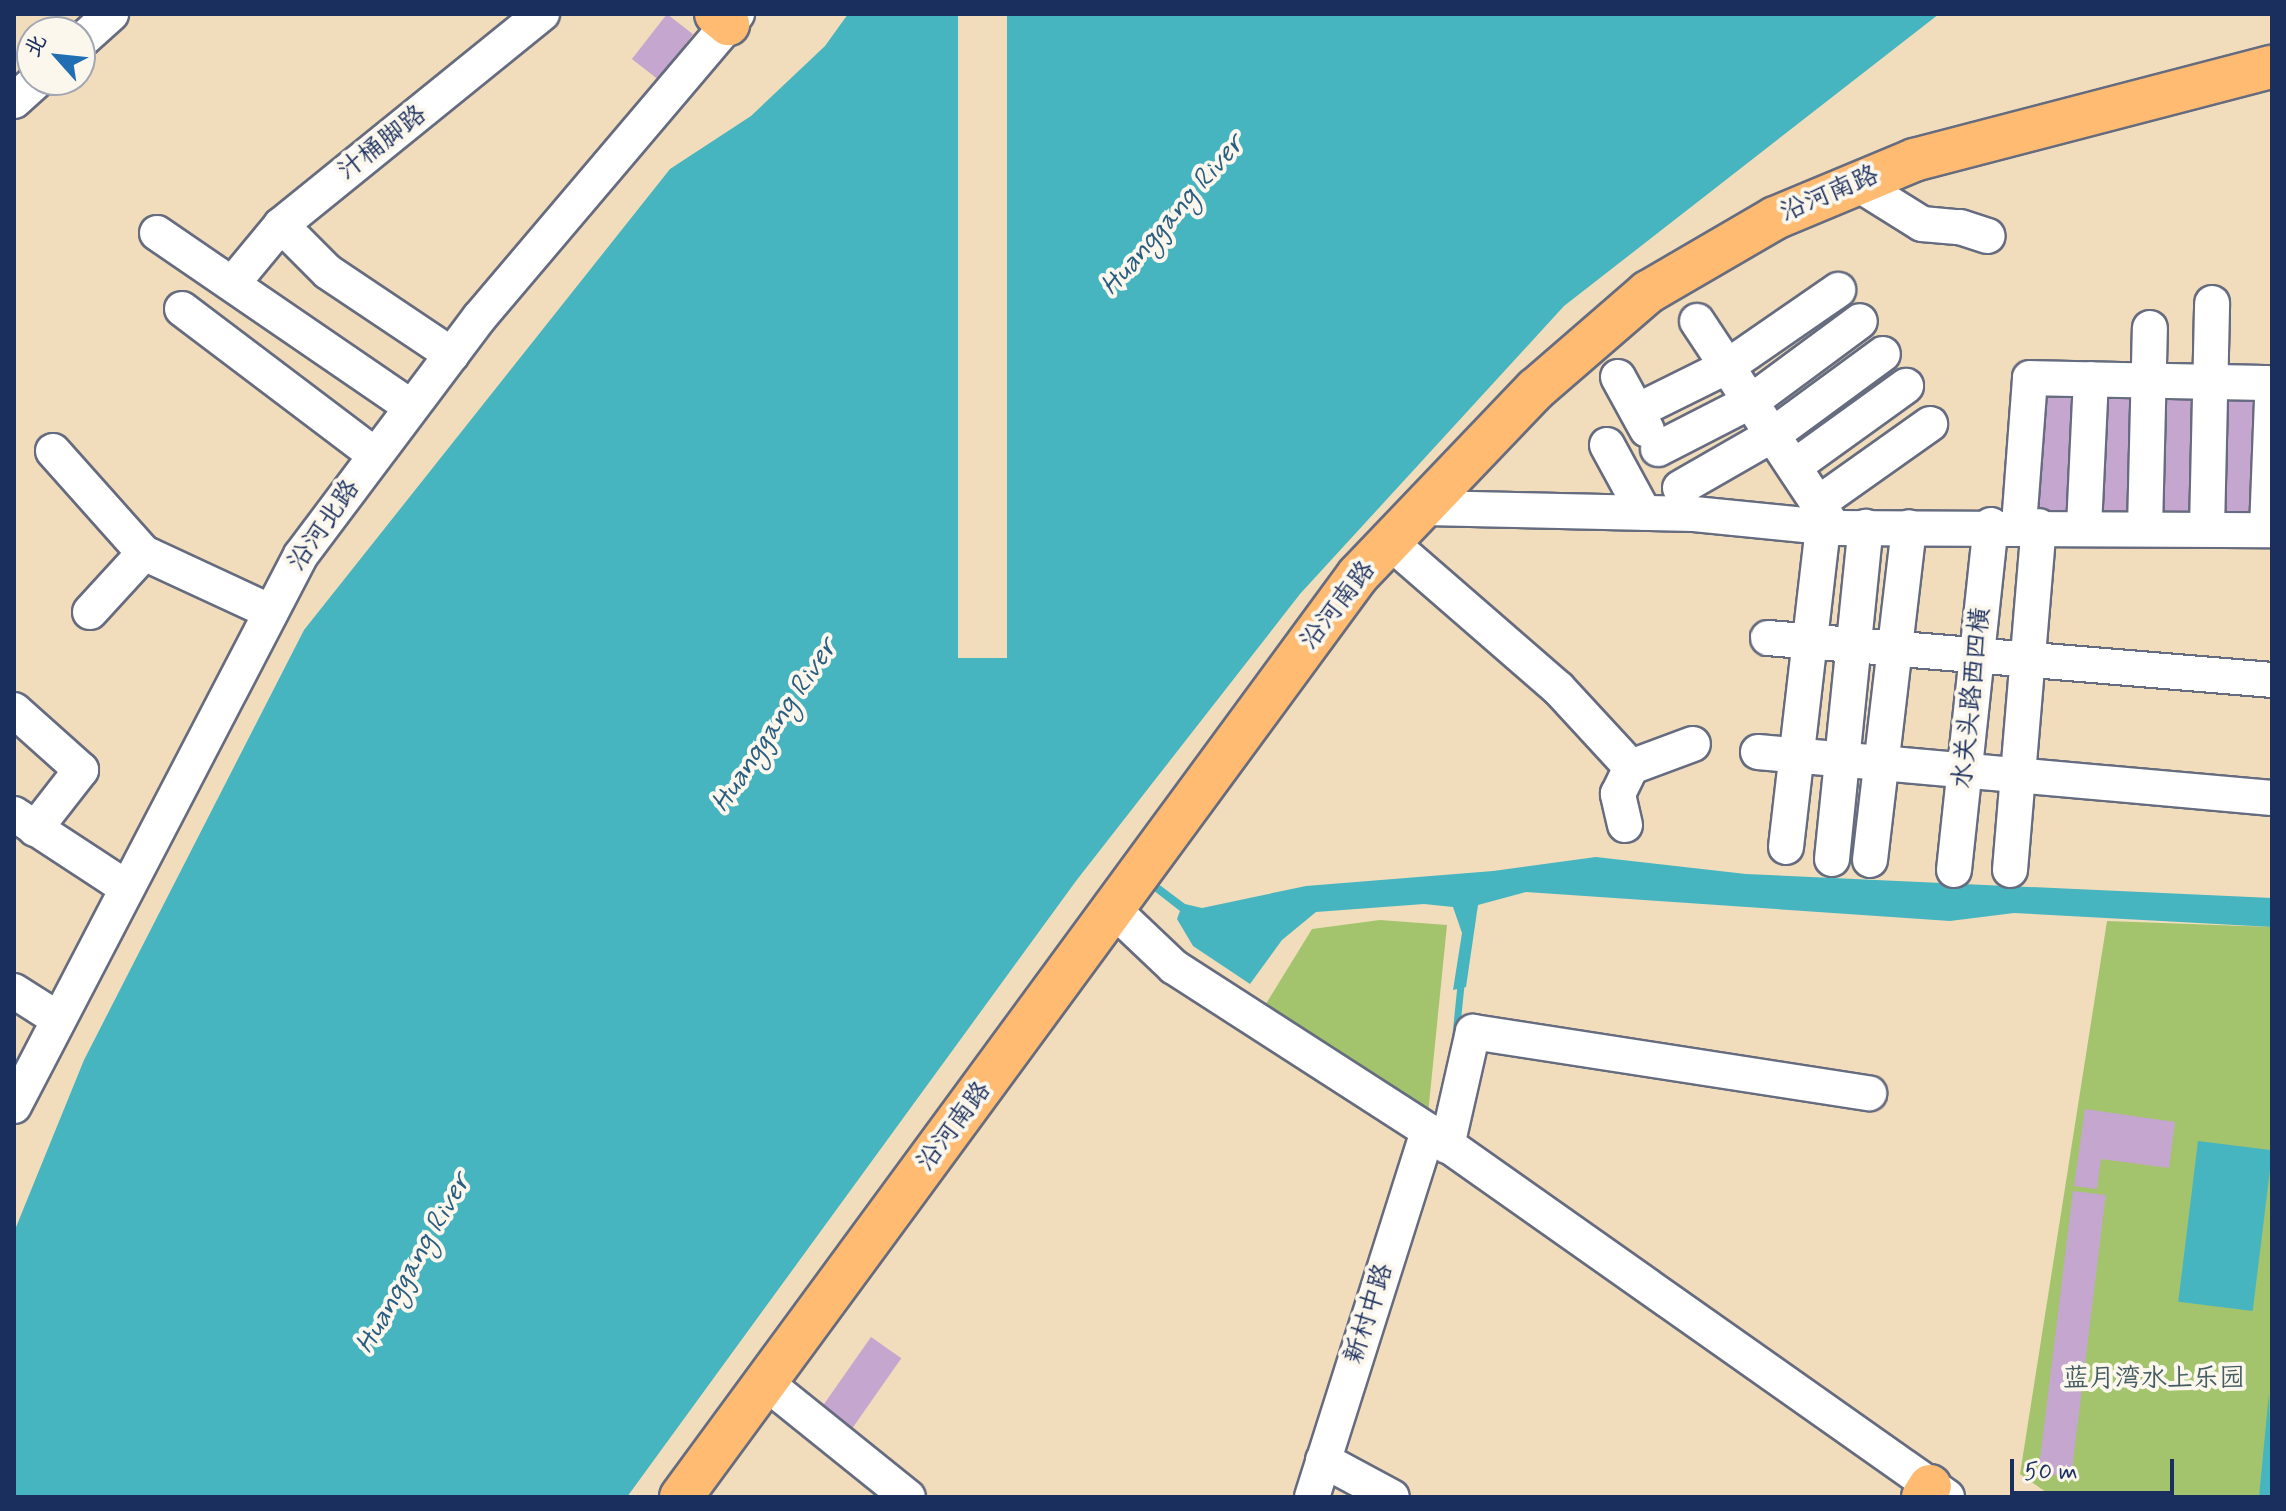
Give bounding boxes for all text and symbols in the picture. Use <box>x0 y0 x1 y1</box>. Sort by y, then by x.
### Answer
north arrow <box>16 16 96 96</box>
text: 北 <box>19 30 54 62</box>
street label: 汁桶脚路 <box>332 100 434 188</box>
water label: Huanggang River <box>1094 129 1252 303</box>
street label: 沿河南路 <box>1776 160 1884 230</box>
street label: 沿河北路 <box>282 474 368 578</box>
street label: 沿河南路 <box>1295 555 1383 657</box>
street label: 水关头路西四横 <box>1948 606 1998 790</box>
water label: Huanggang River <box>705 633 845 819</box>
street label: 沿河南路 <box>911 1076 999 1178</box>
water label: Huanggang River <box>349 1168 479 1360</box>
street label: 新村中路 <box>1339 1260 1401 1368</box>
park label: 蓝月湾水上乐园 <box>2063 1364 2245 1396</box>
scale bar <box>2014 1443 2178 1493</box>
text: 50 m <box>2024 1457 2078 1488</box>

